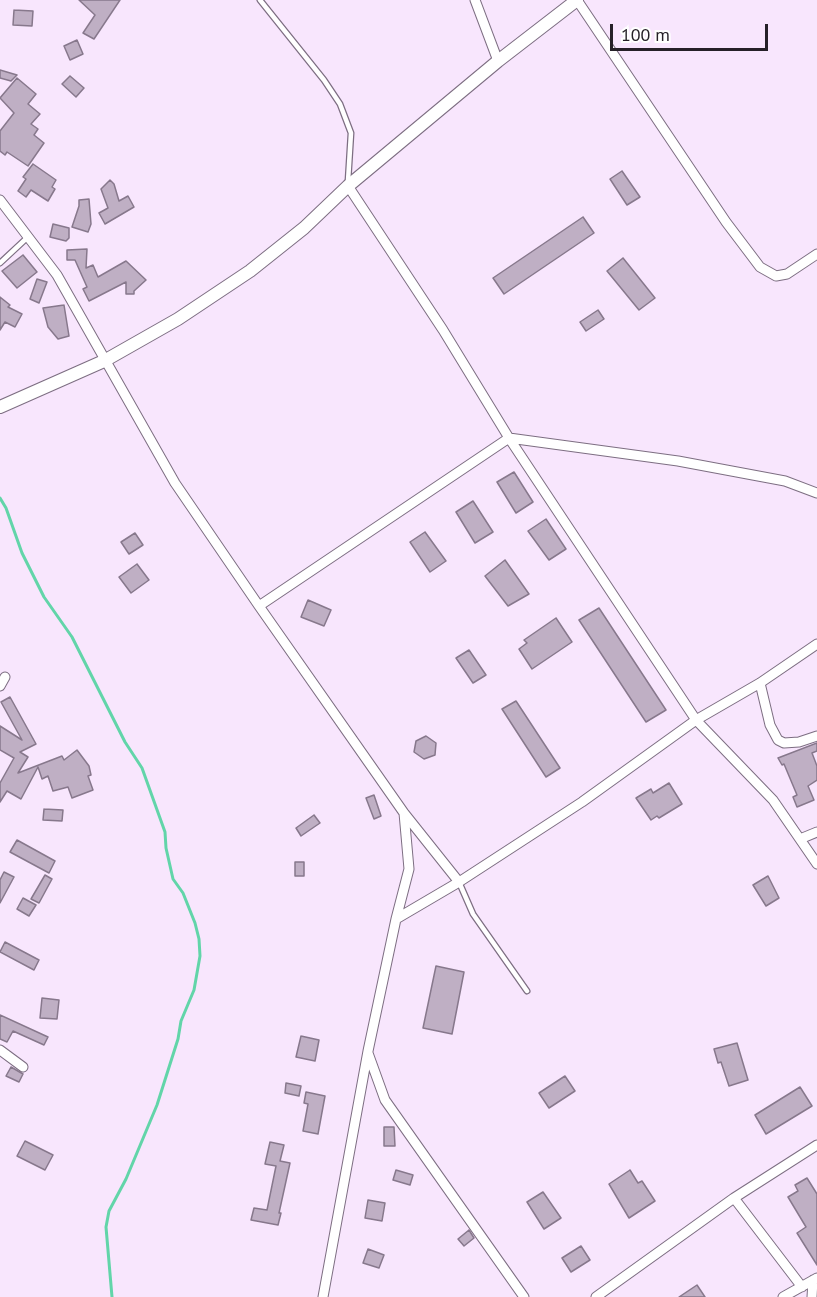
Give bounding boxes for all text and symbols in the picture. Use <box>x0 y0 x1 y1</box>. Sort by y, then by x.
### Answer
scale bar <box>613 12 770 50</box>
text: 100 m <box>621 23 670 46</box>

